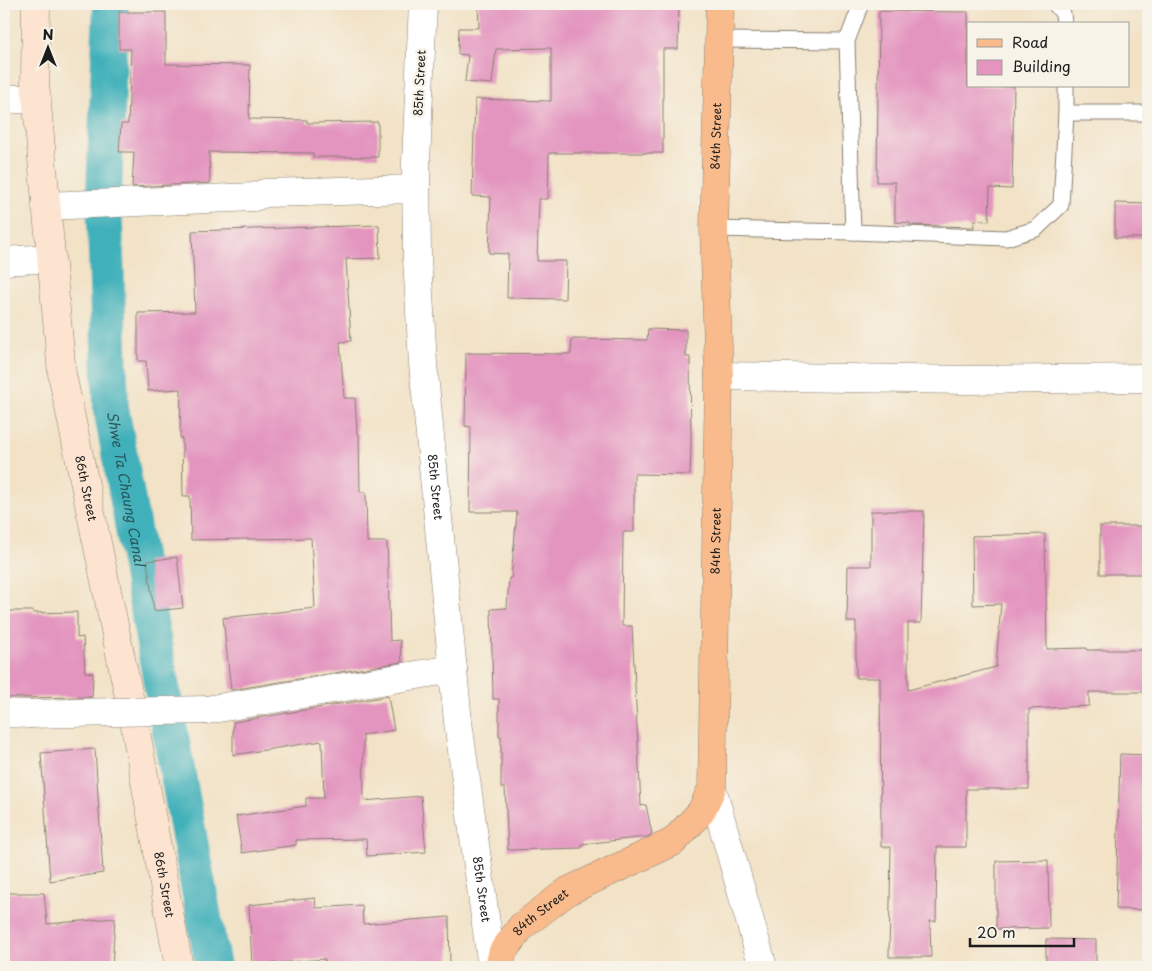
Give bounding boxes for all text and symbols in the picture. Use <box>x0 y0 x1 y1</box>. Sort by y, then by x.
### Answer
north arrow <box>22 22 72 72</box>
legend <box>967 22 1130 88</box>
text: N <box>42 24 54 45</box>
text: Road <box>1012 30 1048 53</box>
street label: 85th Street <box>408 49 430 116</box>
text: Building <box>1012 54 1071 77</box>
street label: 84th Street <box>706 102 725 170</box>
water label: Shwe Ta Chaung Canal <box>102 409 151 569</box>
street label: 85th Street <box>424 453 448 521</box>
street label: 86th Street <box>71 454 102 523</box>
street label: 84th Street <box>706 507 725 575</box>
street label: 86th Street <box>150 850 180 919</box>
street label: 85th Street <box>469 855 496 923</box>
street label: 84th Street <box>508 884 572 939</box>
scale bar <box>970 916 1073 948</box>
text: 20 m <box>977 920 1016 943</box>

